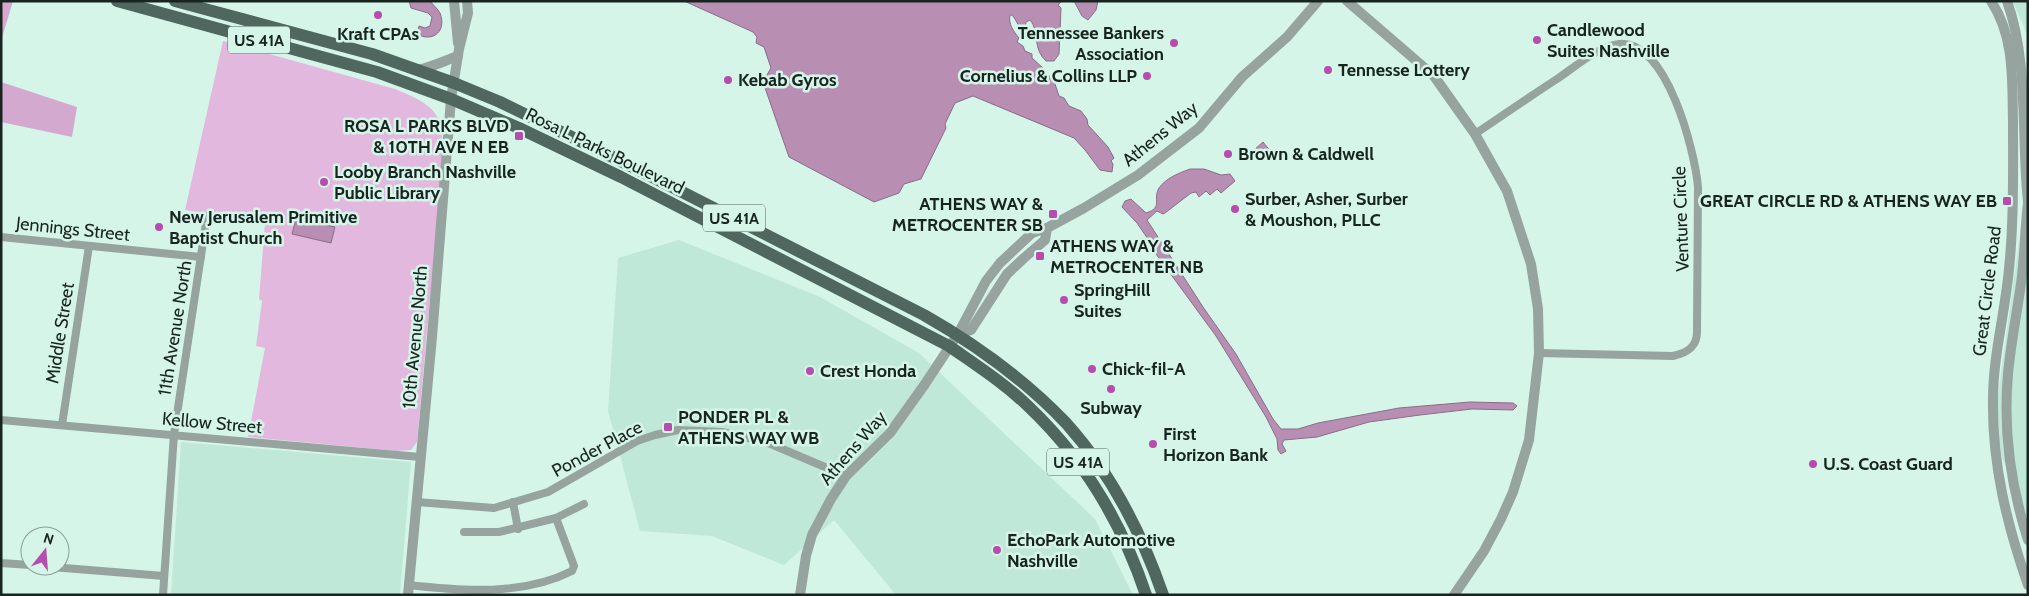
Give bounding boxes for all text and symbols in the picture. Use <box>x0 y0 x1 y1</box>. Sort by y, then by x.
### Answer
marker: Kraft CPAs <box>372 9 384 21</box>
place label: Candlewood Suites Nashville <box>1547 19 1669 62</box>
place label: Tennessee Bankers Association <box>1018 22 1164 65</box>
place label: Kraft CPAs <box>337 23 419 45</box>
road number: US 41A <box>228 26 290 54</box>
marker: Candlewood Suites Nashville <box>1531 34 1543 46</box>
marker: Tennessee Bankers Association <box>1168 37 1180 49</box>
place label: Tennesse Lottery <box>1338 59 1470 81</box>
marker: Tennesse Lottery <box>1322 64 1334 76</box>
place label: Cornelius & Collins LLP <box>960 65 1137 87</box>
place label: Kebab Gyros <box>738 69 837 91</box>
marker: Cornelius & Collins LLP <box>1141 70 1153 82</box>
marker: Kebab Gyros <box>722 74 734 86</box>
street label: Athens Way <box>1118 97 1202 171</box>
street label: Rosa L Parks Boulevard <box>522 103 688 199</box>
place label: ROSA L PARKS BLVD & 10TH AVE N EB <box>344 115 509 158</box>
marker: ROSA L PARKS BLVD & 10TH AVE N EB <box>513 130 525 142</box>
place label: Brown & Caldwell <box>1238 143 1374 165</box>
marker: Brown & Caldwell <box>1222 148 1234 160</box>
place label: Looby Branch Nashville Public Library <box>334 161 516 204</box>
street label: Venture Circle <box>1668 166 1694 272</box>
marker: Looby Branch Nashville Public Library <box>318 176 330 188</box>
place label: Surber, Asher, Surber & Moushon, PLLC <box>1245 188 1408 231</box>
place label: GREAT CIRCLE RD & ATHENS WAY EB <box>1700 190 1997 212</box>
place label: ATHENS WAY & METROCENTER SB <box>892 193 1044 236</box>
marker: GREAT CIRCLE RD & ATHENS WAY EB <box>2001 195 2013 207</box>
marker: Surber, Asher, Surber & Moushon, PLLC <box>1229 203 1241 215</box>
road number: US 41A <box>703 204 765 232</box>
place label: New Jerusalem Primitive Baptist Church <box>169 206 357 249</box>
marker: ATHENS WAY & METROCENTER SB <box>1047 208 1059 220</box>
street label: Jennings Street <box>14 212 131 246</box>
marker: New Jerusalem Primitive Baptist Church <box>153 221 165 233</box>
street label: Great Circle Road <box>1968 225 2006 357</box>
place label: ATHENS WAY & METROCENTER NB <box>1050 235 1203 278</box>
marker: ATHENS WAY & METROCENTER NB <box>1034 250 1046 262</box>
street label: 11th Avenue North <box>153 259 197 397</box>
street label: 10th Avenue North <box>398 265 432 409</box>
place label: SpringHill Suites <box>1074 279 1151 322</box>
street label: Middle Street <box>41 281 79 385</box>
marker: SpringHill Suites <box>1058 294 1070 306</box>
place label: Chick-fil-A <box>1102 358 1186 380</box>
place label: Crest Honda <box>820 360 916 382</box>
marker: Chick-fil-A <box>1086 363 1098 375</box>
marker: Crest Honda <box>804 365 816 377</box>
marker: Subway <box>1105 383 1117 395</box>
place label: Subway <box>1080 397 1142 419</box>
place label: PONDER PL & ATHENS WAY WB <box>678 406 819 449</box>
street label: Athens Way <box>815 406 891 490</box>
street label: Kellow Street <box>161 408 263 438</box>
street label: Ponder Place <box>548 416 646 482</box>
marker: PONDER PL & ATHENS WAY WB <box>662 421 674 433</box>
place label: First Horizon Bank <box>1163 423 1268 466</box>
marker: First Horizon Bank <box>1147 438 1159 450</box>
road number: US 41A <box>1047 448 1109 476</box>
place label: U.S. Coast Guard <box>1823 453 1953 475</box>
marker: U.S. Coast Guard <box>1807 458 1819 470</box>
north arrow <box>20 526 70 576</box>
text: N <box>41 529 56 549</box>
place label: EchoPark Automotive Nashville <box>1007 529 1175 572</box>
marker: EchoPark Automotive Nashville <box>991 544 1003 556</box>

